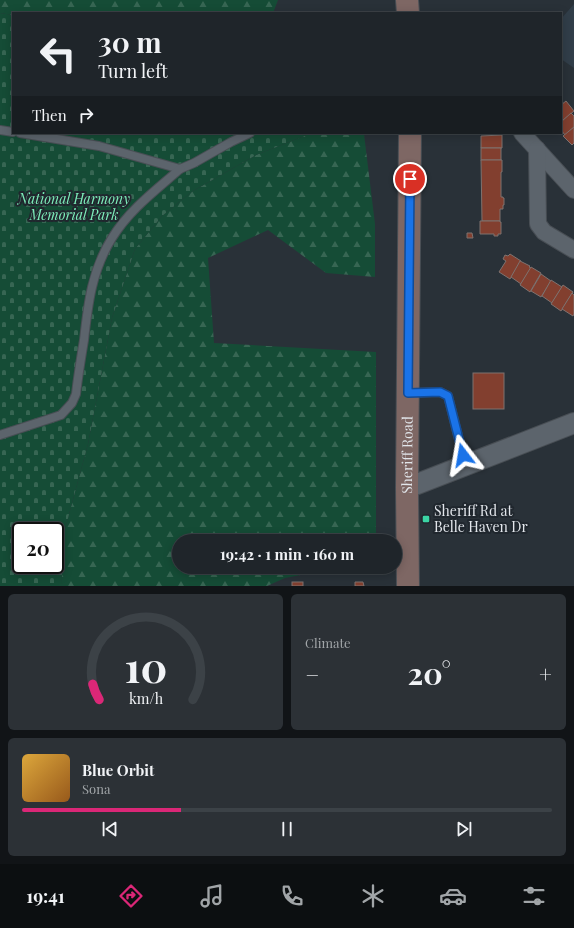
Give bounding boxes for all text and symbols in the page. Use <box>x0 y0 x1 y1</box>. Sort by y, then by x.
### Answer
text: 30 m <box>98 23 162 60</box>
icon: left <box>32 28 84 80</box>
text: Turn left <box>98 59 168 83</box>
icon: right <box>75 104 97 126</box>
text: Then <box>32 105 67 125</box>
pin <box>393 162 427 196</box>
icon: arrive <box>399 168 421 190</box>
park label: National Harmony Memorial Park <box>16 189 130 224</box>
street label: Sheriff Road <box>397 416 417 494</box>
position arrow <box>442 434 484 476</box>
place label: Sheriff Rd at Belle Haven Dr <box>434 501 528 536</box>
marker: Sheriff Rd at Belle Haven Dr <box>421 514 431 524</box>
speed limit sign: 20 <box>12 522 64 574</box>
text: 19:42 · 1 min · 160 m <box>220 544 354 564</box>
text: Climate <box>305 634 351 651</box>
text: 10 <box>124 638 167 693</box>
text: 20° <box>408 653 451 693</box>
text: − <box>305 659 319 689</box>
text: + <box>539 659 552 689</box>
text: km/h <box>128 689 163 708</box>
text: Blue Orbit <box>82 760 154 780</box>
text: Sona <box>82 780 110 797</box>
icon: previous <box>99 818 121 840</box>
icon: pause <box>276 818 298 840</box>
icon: next <box>453 818 475 840</box>
icon: directions <box>117 882 145 910</box>
icon: music <box>198 882 226 910</box>
icon: phone <box>278 882 306 910</box>
icon: climate <box>359 882 387 910</box>
icon: car <box>439 882 467 910</box>
icon: filters <box>520 882 548 910</box>
text: 19:41 <box>26 884 65 908</box>

